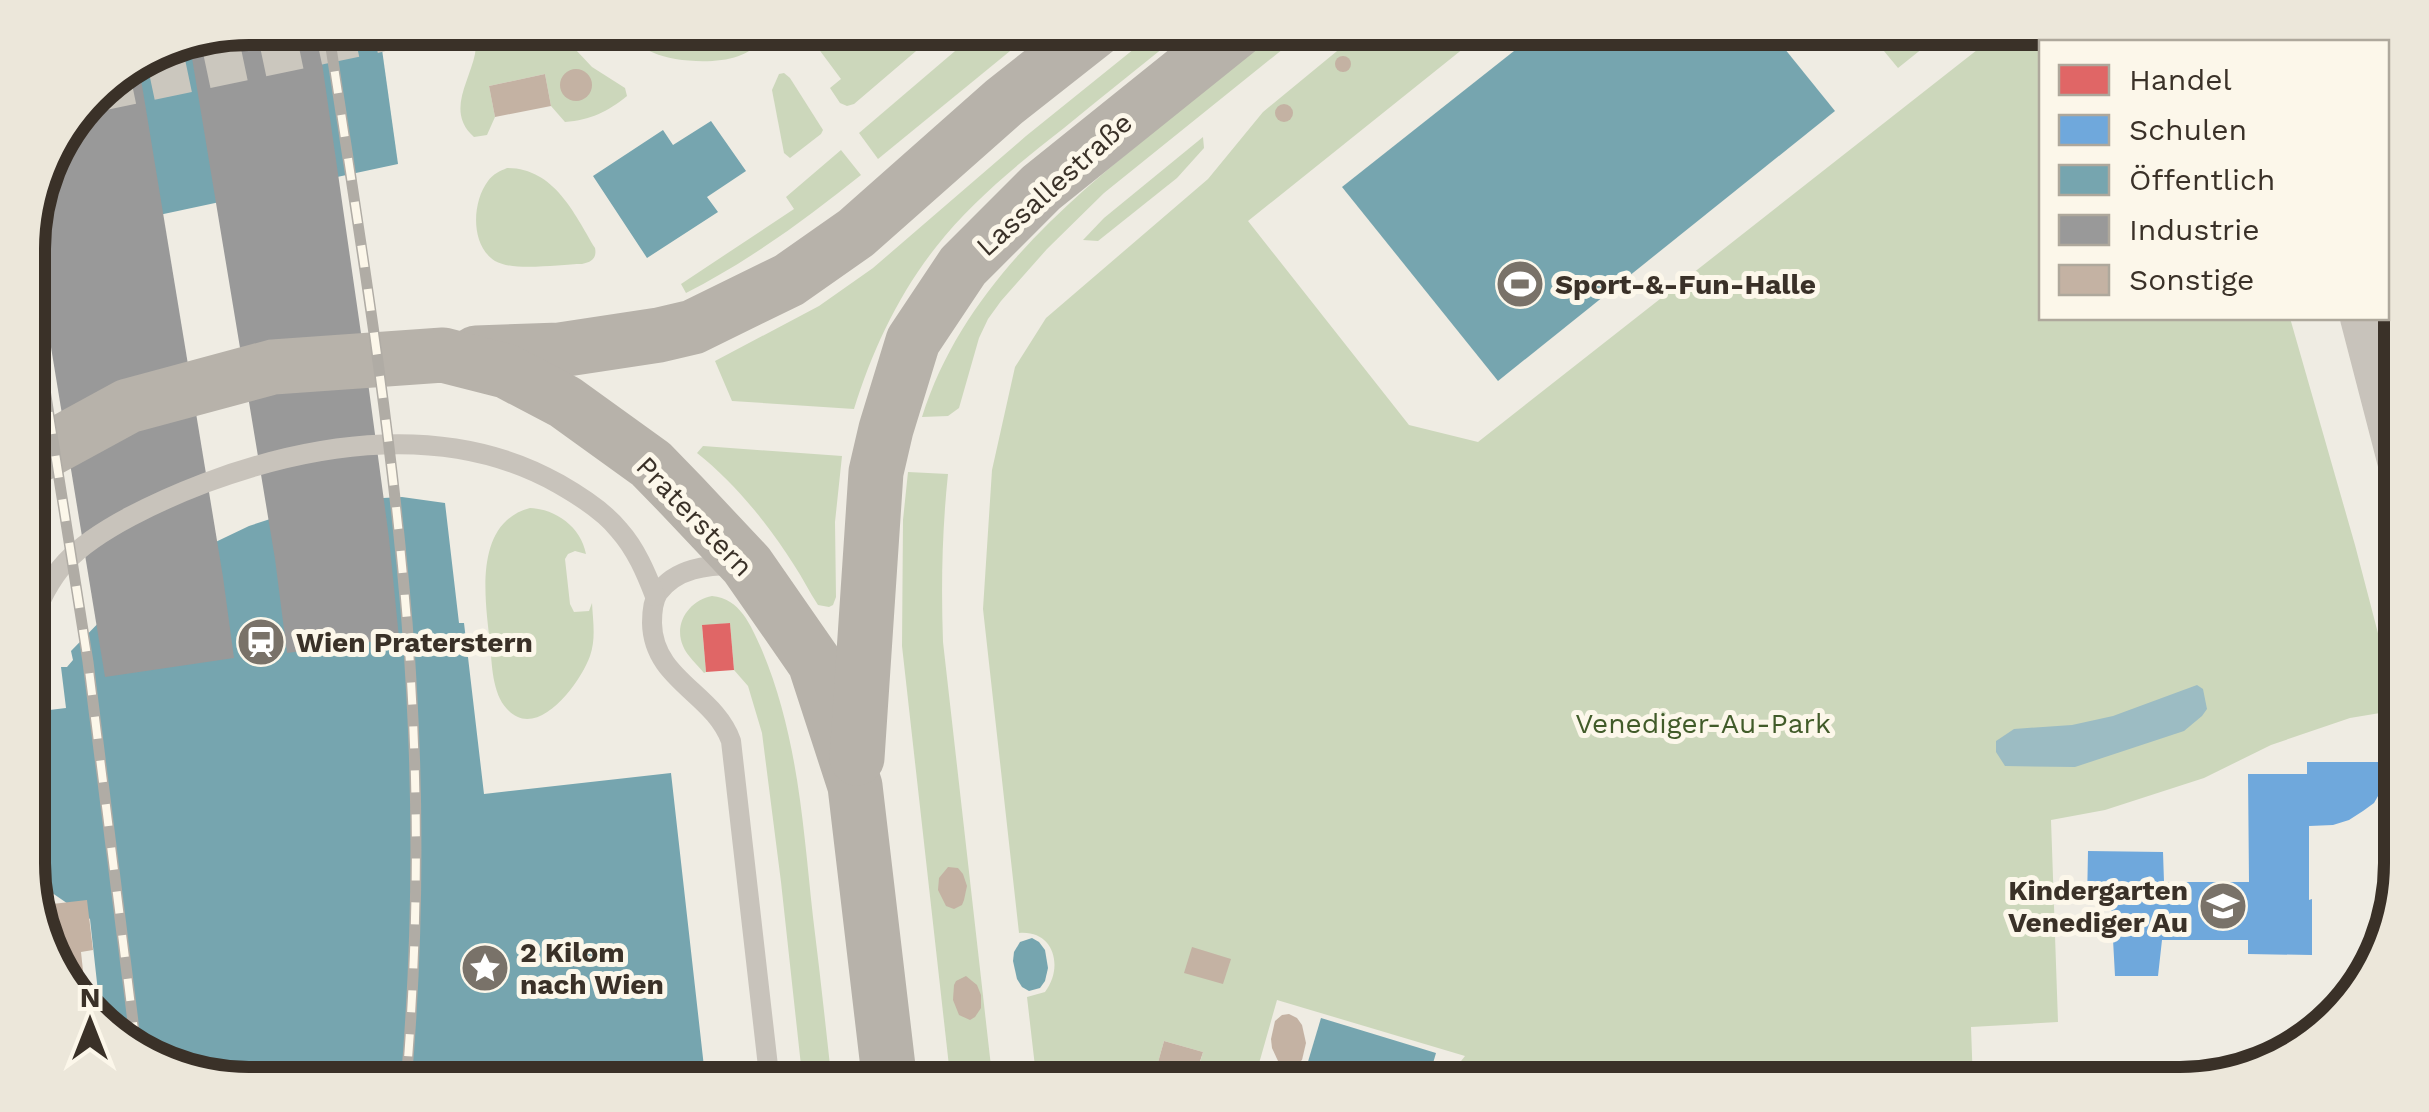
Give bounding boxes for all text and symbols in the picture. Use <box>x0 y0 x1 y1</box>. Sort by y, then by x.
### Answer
legend <box>2039 40 2389 320</box>
text: Handel <box>2129 62 2232 97</box>
street label: Lassallestraße <box>970 106 1139 263</box>
text: Schulen <box>2129 112 2247 147</box>
text: Öffentlich <box>2129 162 2275 197</box>
text: Industrie <box>2129 212 2260 247</box>
sports icon: Sport-&-Fun-Halle <box>1494 258 1546 310</box>
text: Sonstige <box>2129 262 2254 297</box>
place label: Sport-&-Fun-Halle <box>1555 268 1816 301</box>
street label: Praterstern <box>629 450 760 583</box>
station icon: Wien Praterstern <box>235 616 287 668</box>
place label: Wien Praterstern <box>296 626 533 659</box>
park label: Venediger-Au-Park <box>1575 707 1831 740</box>
place label: Kindergarten Venediger Au <box>2008 874 2188 939</box>
school or university icon: Kindergarten Venediger Au <box>2197 880 2249 932</box>
place label: 2 Kilom nach Wien <box>520 936 664 1001</box>
place icon: 2 Kilom nach Wien <box>459 942 511 994</box>
north arrow <box>40 972 140 1072</box>
text: N <box>80 981 100 1014</box>

